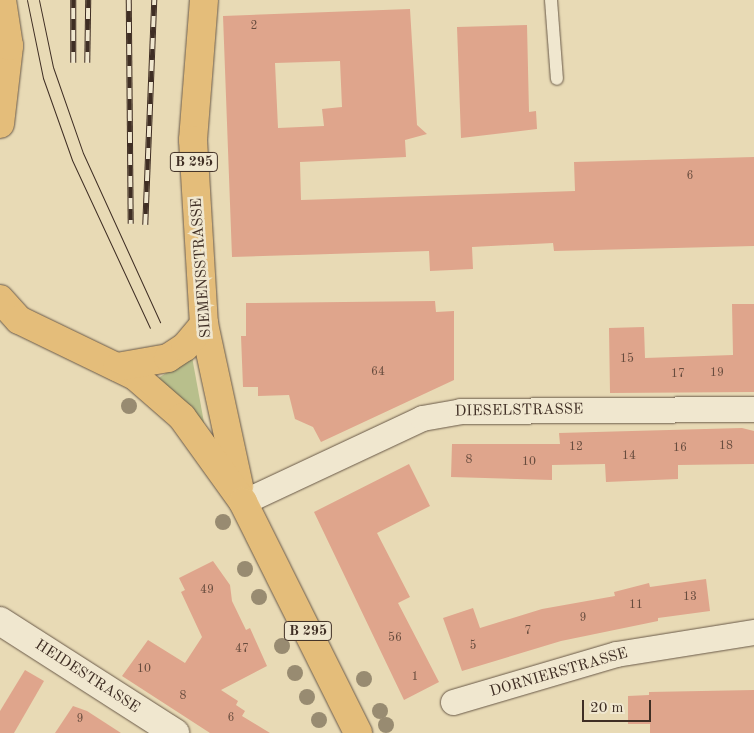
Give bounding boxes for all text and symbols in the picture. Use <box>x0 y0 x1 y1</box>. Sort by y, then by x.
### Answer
house number: 2 <box>251 20 257 34</box>
road number: B 295 <box>169 150 219 173</box>
house number: 6 <box>687 170 693 184</box>
street label: SIEMENSSTRASSE <box>188 197 216 339</box>
house number: 15 <box>620 353 634 367</box>
house number: 64 <box>371 366 385 380</box>
house number: 19 <box>710 367 724 381</box>
house number: 17 <box>671 368 685 382</box>
street label: DIESELSTRASSE <box>454 401 584 421</box>
house number: 18 <box>719 440 733 454</box>
house number: 12 <box>569 441 583 455</box>
house number: 16 <box>673 442 687 456</box>
house number: 14 <box>622 450 636 464</box>
house number: 8 <box>466 454 472 468</box>
house number: 10 <box>522 456 536 470</box>
house number: 49 <box>200 584 214 598</box>
house number: 13 <box>683 591 697 605</box>
house number: 11 <box>629 599 643 613</box>
house number: 9 <box>580 612 586 626</box>
road number: B 295 <box>283 620 333 642</box>
house number: 7 <box>525 625 531 639</box>
house number: 56 <box>388 632 402 646</box>
street label: HEIDESTRASSE <box>31 636 143 718</box>
house number: 5 <box>470 640 476 654</box>
house number: 47 <box>235 643 249 657</box>
street label: DORNIERSTRASSE <box>488 645 630 701</box>
house number: 10 <box>137 663 151 677</box>
house number: 1 <box>412 671 418 685</box>
house number: 8 <box>180 690 186 704</box>
scale bar <box>584 690 653 722</box>
text: 20 m <box>590 701 624 716</box>
house number: 6 <box>228 712 234 726</box>
house number: 9 <box>77 713 83 727</box>

